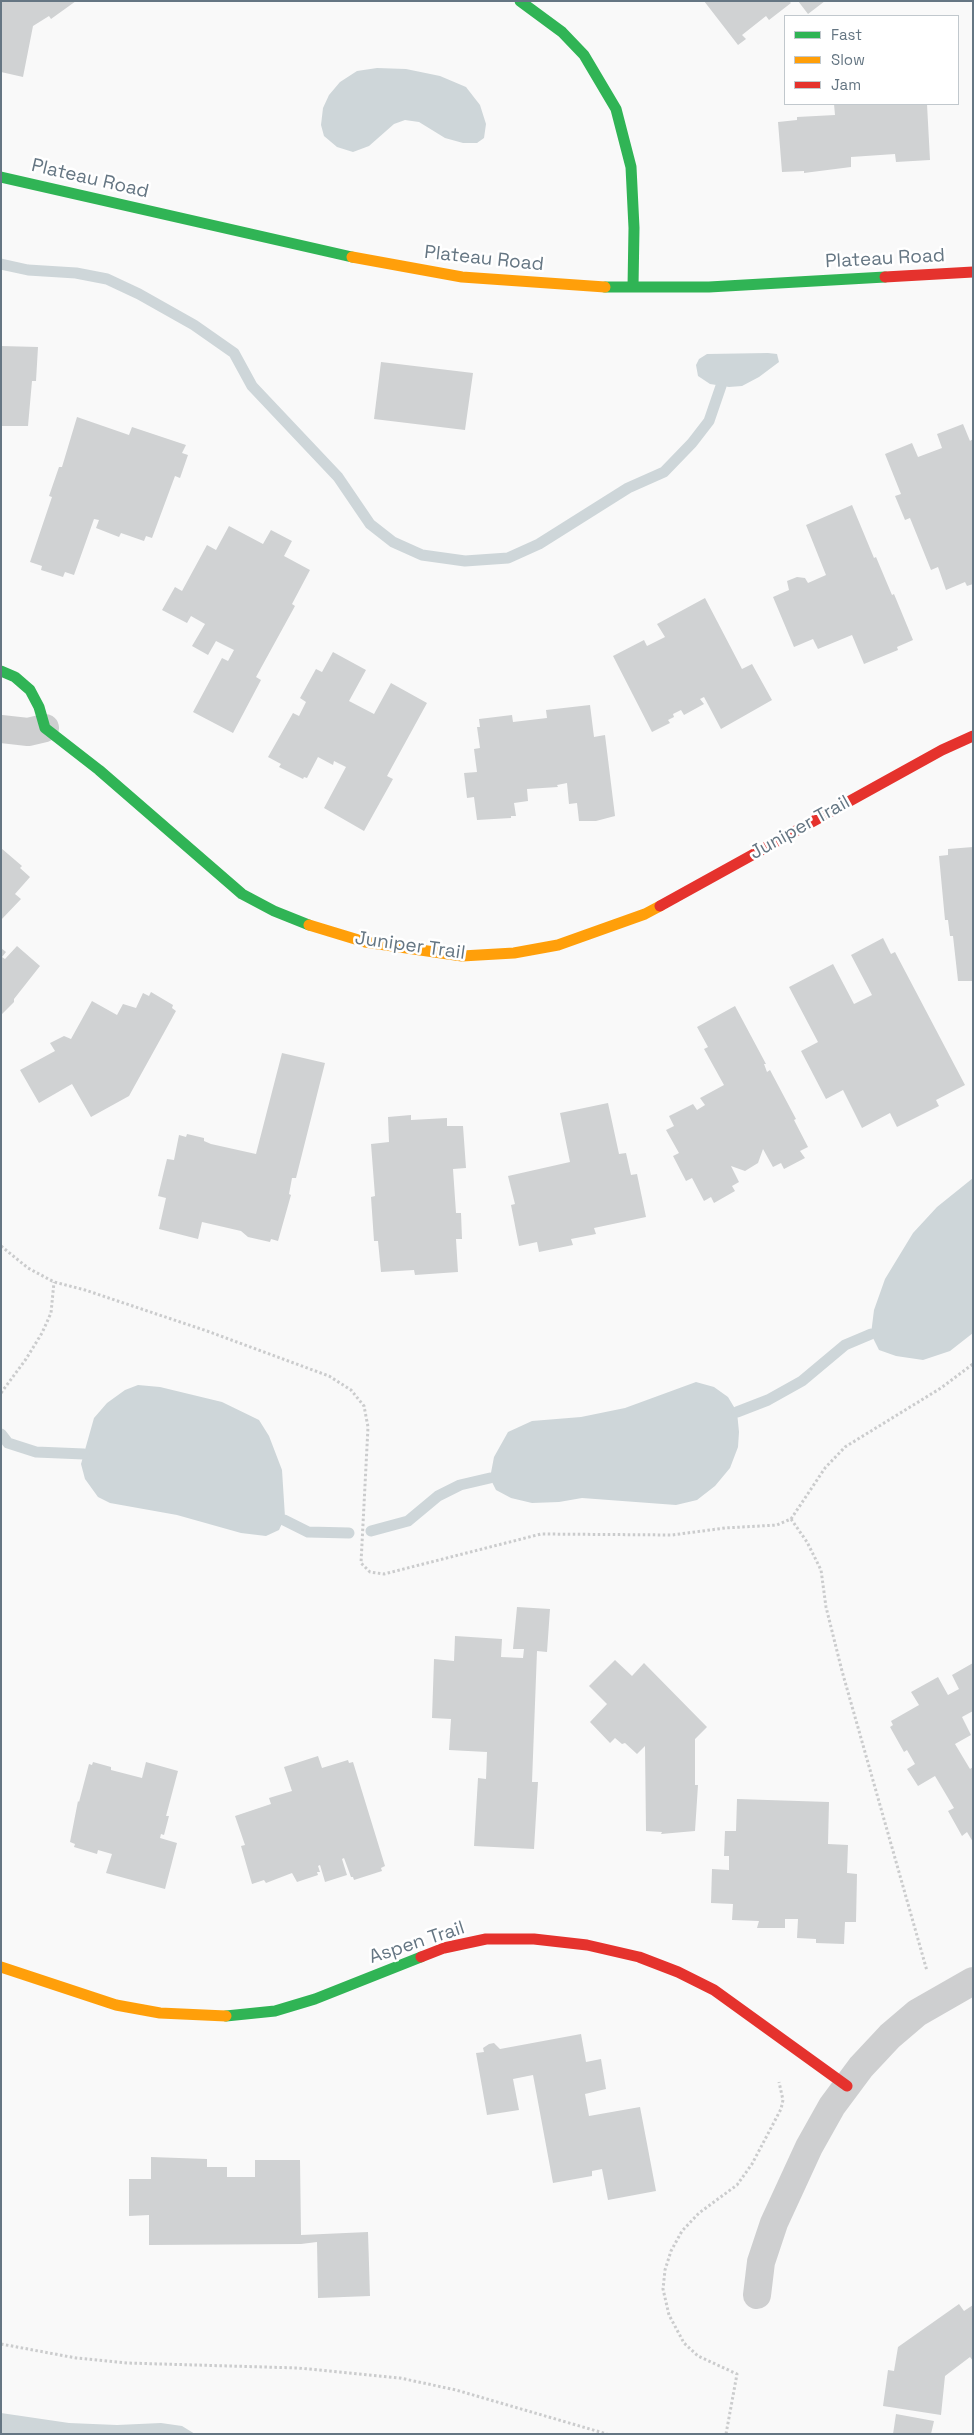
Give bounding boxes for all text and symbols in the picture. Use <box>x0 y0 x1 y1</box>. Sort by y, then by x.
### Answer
legend <box>784 15 959 105</box>
text: Fast <box>831 25 862 44</box>
text: Slow <box>831 50 865 69</box>
text: Jam <box>831 75 861 94</box>
street label: Plateau Road <box>29 154 151 204</box>
street label: Plateau Road <box>423 241 545 277</box>
street label: Plateau Road <box>825 244 945 274</box>
street label: Juniper Trail <box>746 791 854 865</box>
street label: Juniper Trail <box>353 927 467 965</box>
street label: Aspen Trail <box>366 1917 468 1969</box>

